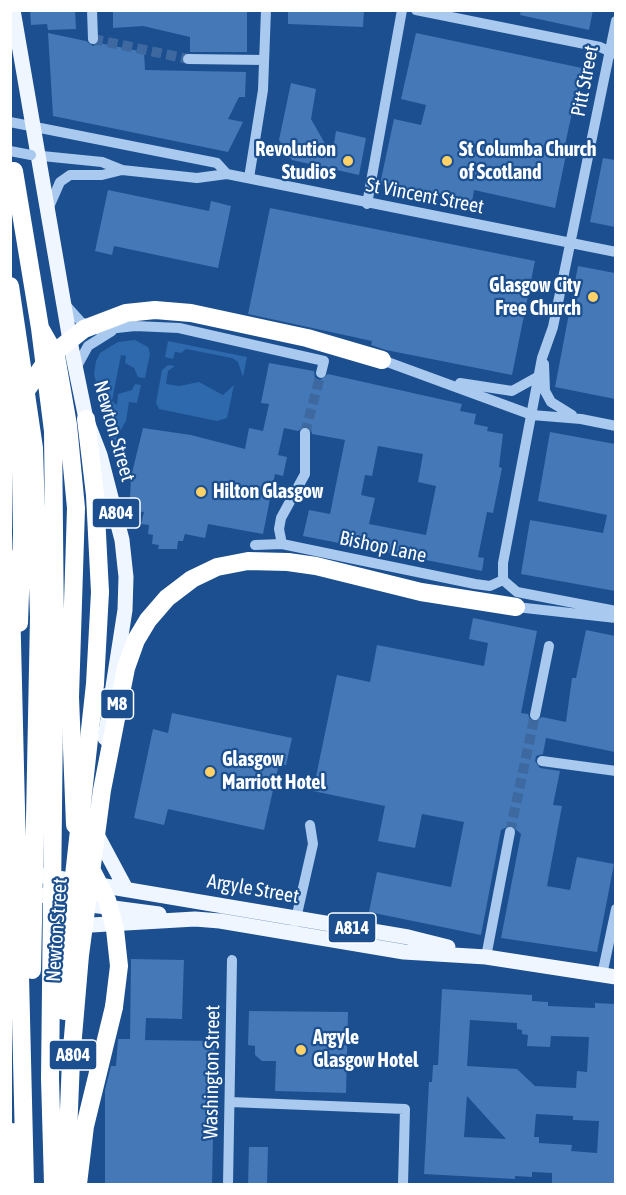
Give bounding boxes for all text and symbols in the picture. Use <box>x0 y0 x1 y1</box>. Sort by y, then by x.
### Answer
street label: Pitt Street <box>566 43 604 119</box>
place label: Revolution Studios <box>255 138 336 185</box>
place label: St Columba Church of Scotland <box>459 138 597 185</box>
marker: Revolution Studios <box>341 154 355 168</box>
marker: St Columba Church of Scotland <box>440 154 454 168</box>
street label: St Vincent Street <box>364 173 486 219</box>
place label: Glasgow City Free Church <box>489 274 581 321</box>
marker: Glasgow City Free Church <box>586 290 600 304</box>
street label: Newton Street <box>88 378 140 484</box>
place label: Hilton Glasgow <box>213 480 324 504</box>
marker: Hilton Glasgow <box>194 485 208 499</box>
road number: A804 <box>92 498 140 528</box>
street label: Bishop Lane <box>337 526 429 568</box>
road number: M8 <box>100 689 134 719</box>
place label: Glasgow Marriott Hotel <box>222 748 326 795</box>
marker: Glasgow Marriott Hotel <box>203 765 217 779</box>
street label: Argyle Street <box>205 869 301 909</box>
street label: Newton Street <box>41 877 73 983</box>
road number: A814 <box>328 913 376 943</box>
street label: Washington Street <box>199 1005 225 1139</box>
place label: Argyle Glasgow Hotel <box>313 1026 418 1073</box>
road number: A804 <box>49 1040 97 1070</box>
marker: Argyle Glasgow Hotel <box>294 1043 308 1057</box>

